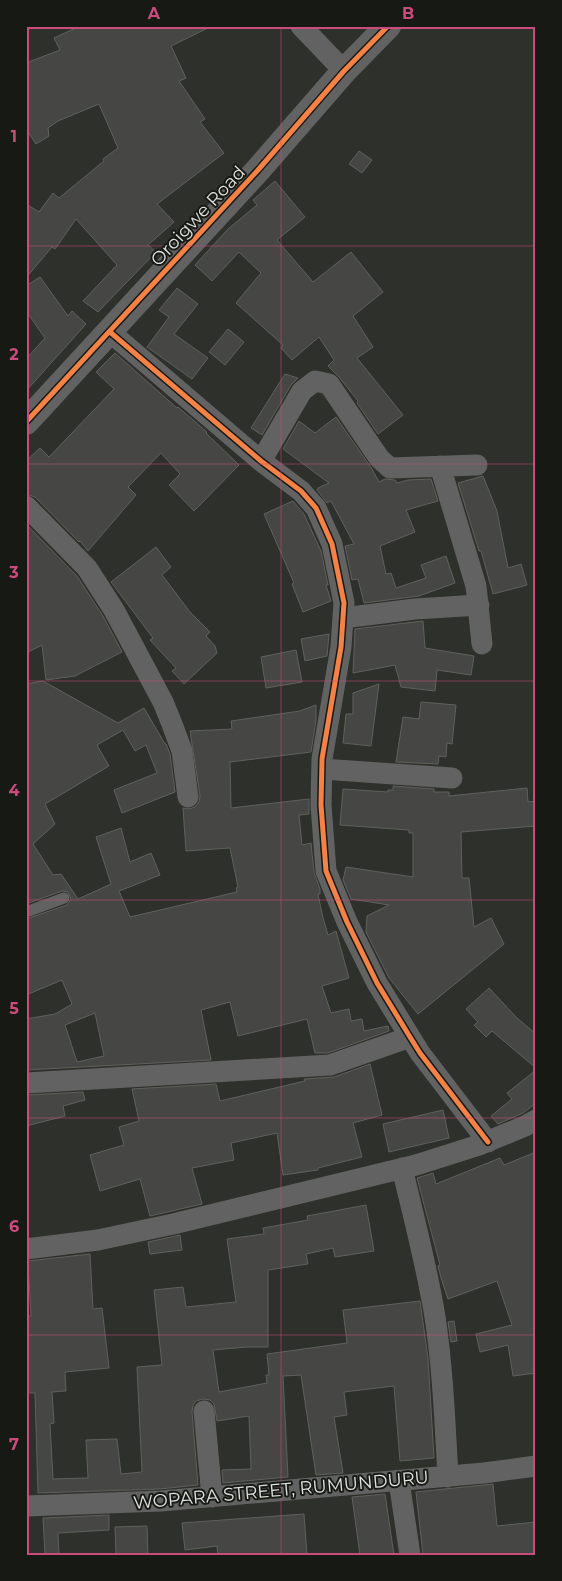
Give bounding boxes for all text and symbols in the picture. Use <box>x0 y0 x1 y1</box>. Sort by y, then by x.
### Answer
text: A <box>147 4 161 23</box>
text: B <box>402 4 414 23</box>
text: 1 <box>11 127 17 146</box>
street label: Oroigwe Road <box>146 161 250 271</box>
text: 2 <box>9 345 19 364</box>
text: 3 <box>8 563 19 582</box>
text: 4 <box>8 781 20 800</box>
text: 5 <box>9 999 19 1018</box>
text: 6 <box>9 1217 19 1236</box>
text: 7 <box>9 1435 19 1454</box>
street label: WOPARA STREET, RUMUNDURU <box>132 1466 430 1514</box>

